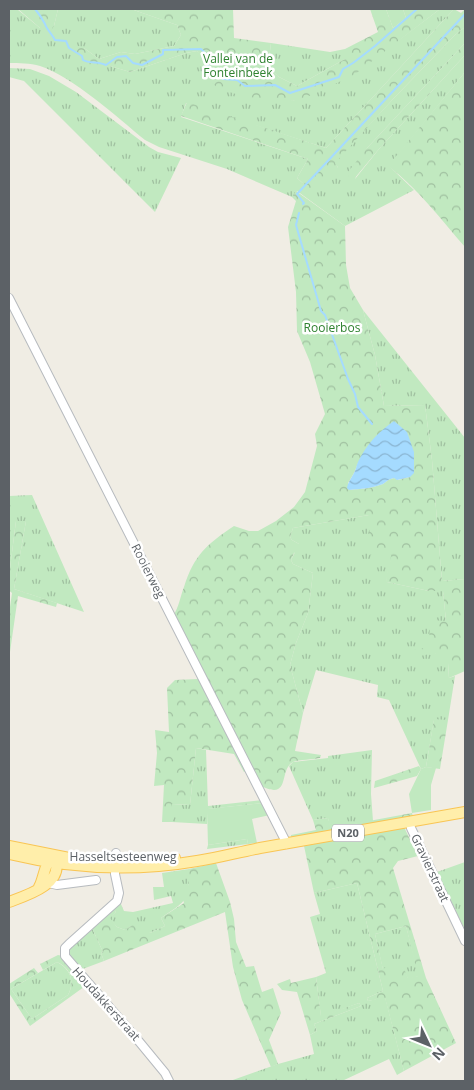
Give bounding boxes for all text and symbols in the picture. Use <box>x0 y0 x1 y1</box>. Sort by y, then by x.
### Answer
park label: Vallei van de Fonteinbeek <box>203 50 273 81</box>
park label: Rooierbos <box>304 319 361 336</box>
street label: Rooierweg <box>127 541 170 601</box>
road number: N20 <box>332 824 364 841</box>
street label: Gravierstraat <box>407 831 454 905</box>
street label: Hasseltsesteenweg <box>70 848 177 865</box>
street label: Houdakkerstraat <box>69 963 144 1044</box>
north arrow <box>404 1020 454 1070</box>
text: N <box>428 1044 450 1065</box>

